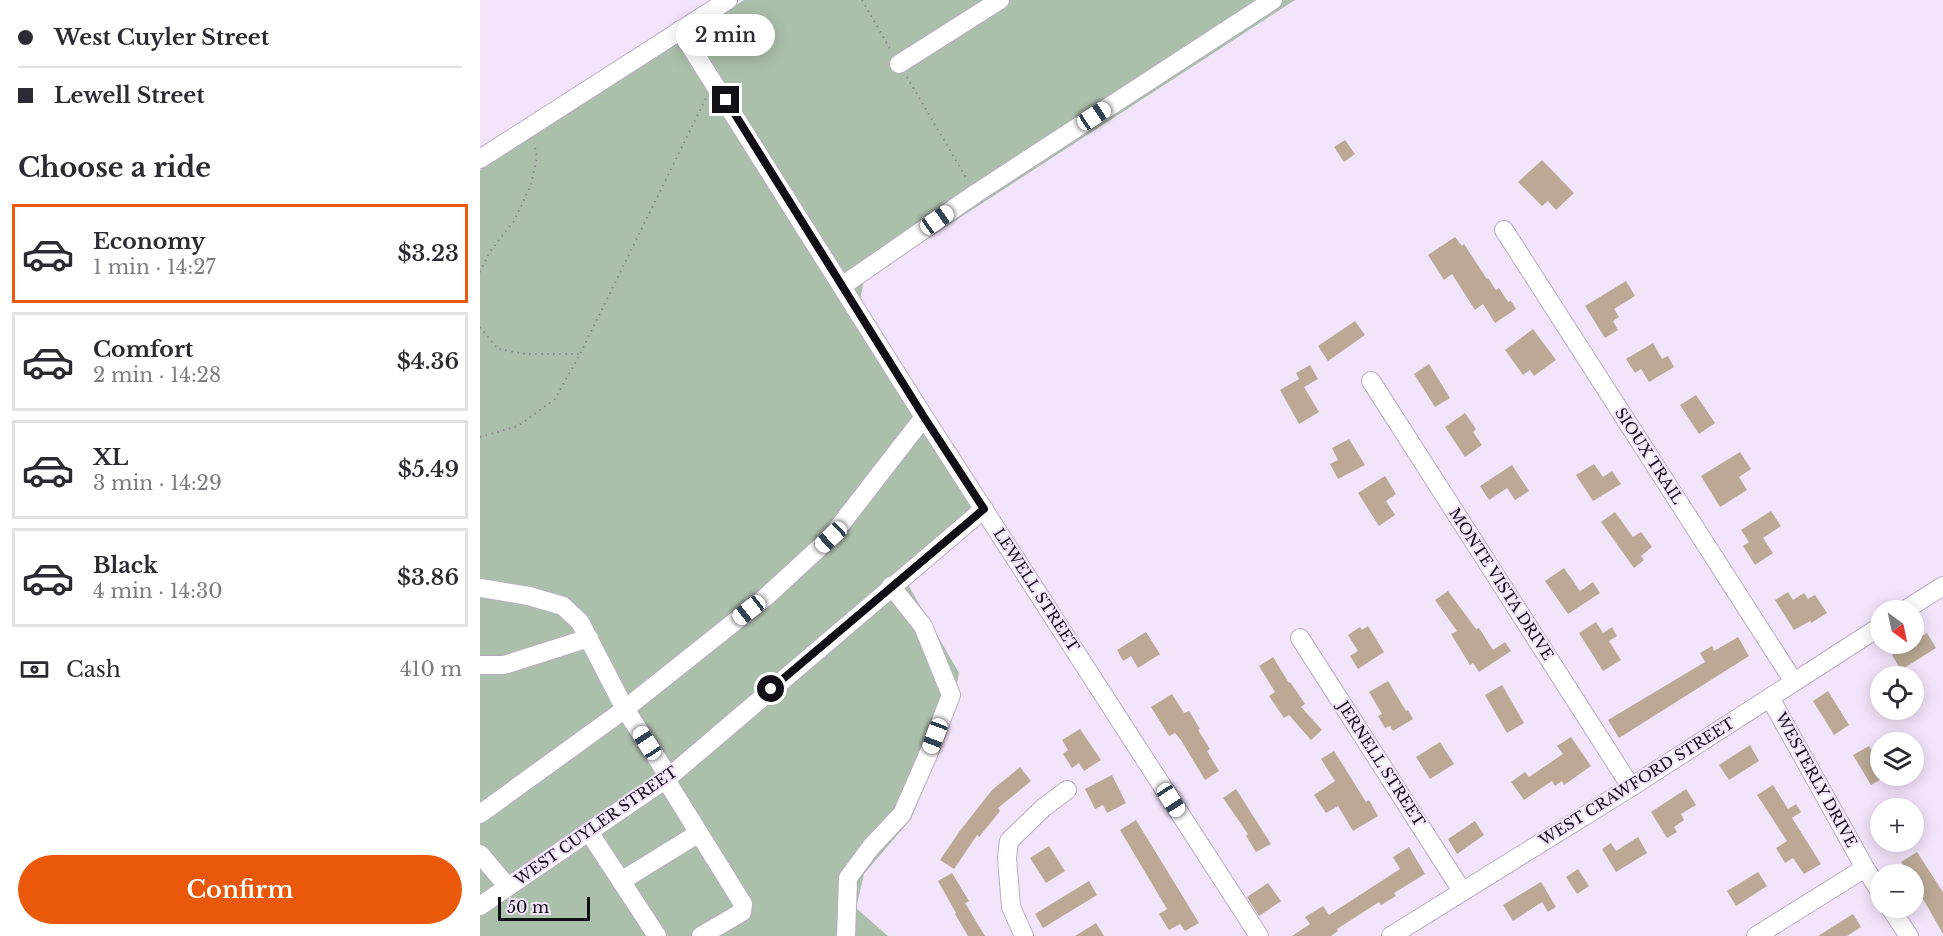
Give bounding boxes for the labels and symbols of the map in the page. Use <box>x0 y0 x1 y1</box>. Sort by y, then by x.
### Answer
callout: 2 min <box>676 13 776 55</box>
route end <box>712 86 739 113</box>
car <box>1074 99 1114 133</box>
car <box>917 202 957 238</box>
street label: SIOUX TRAIL <box>1611 404 1688 508</box>
street label: MONTE VISTA DRIVE <box>1445 504 1558 664</box>
car <box>812 518 850 556</box>
street label: LEWELL STREET <box>989 524 1083 655</box>
car <box>729 592 769 628</box>
north arrow <box>1870 600 1924 654</box>
route start <box>757 675 784 702</box>
street label: JERNELL STREET <box>1333 696 1429 830</box>
street label: WESTERLY DRIVE <box>1771 708 1861 851</box>
street label: WEST CRAWFORD STREET <box>1535 713 1738 850</box>
car <box>920 716 950 756</box>
car <box>630 723 664 763</box>
street label: WEST CUYLER STREET <box>510 762 681 890</box>
car <box>1154 780 1188 820</box>
scale bar <box>498 894 590 922</box>

